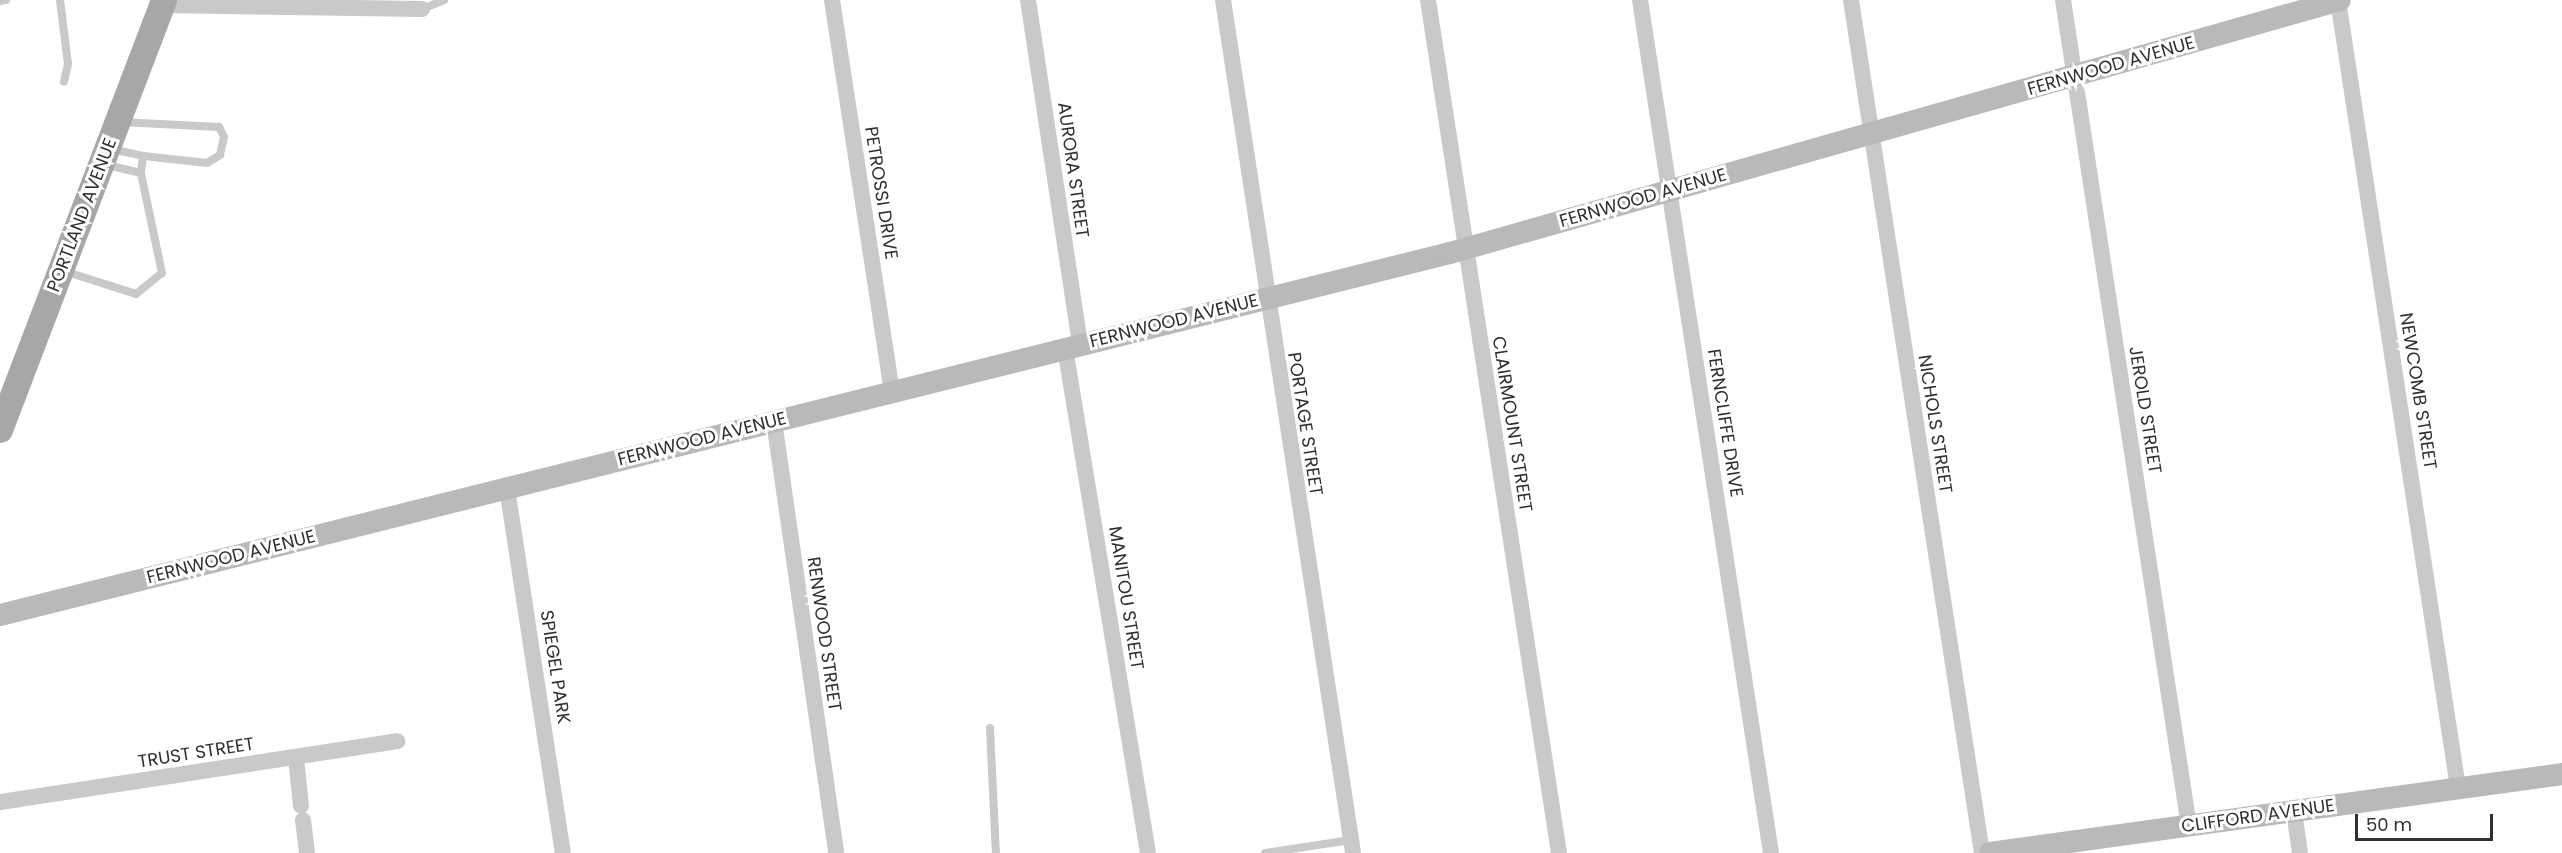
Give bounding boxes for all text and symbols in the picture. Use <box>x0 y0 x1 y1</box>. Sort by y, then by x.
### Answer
street label: FERNWOOD AVENUE <box>2025 32 2197 100</box>
street label: AURORA STREET <box>1053 101 1093 239</box>
street label: PETROSSI DRIVE <box>860 125 902 261</box>
street label: PORTLAND AVENUE <box>43 135 121 295</box>
street label: FERNWOOD AVENUE <box>1557 164 1729 232</box>
street label: FERNWOOD AVENUE <box>1088 290 1260 352</box>
street label: NEWCOMB STREET <box>2395 311 2441 471</box>
street label: CLAIRMOUNT STREET <box>1487 335 1537 513</box>
street label: JEROLD STREET <box>2124 345 2166 475</box>
street label: FERNCLIFFE DRIVE <box>1703 347 1747 499</box>
street label: PORTAGE STREET <box>1283 351 1327 497</box>
street label: NICHOLS STREET <box>1913 353 1957 495</box>
street label: FERNWOOD AVENUE <box>616 408 788 470</box>
street label: MANITOU STREET <box>1104 525 1148 671</box>
street label: FERNWOOD AVENUE <box>145 526 317 588</box>
street label: RENWOOD STREET <box>802 555 846 713</box>
street label: SPIEGEL PARK <box>535 609 575 725</box>
street label: TRUST STREET <box>136 733 256 773</box>
street label: CLIFFORD AVENUE <box>2180 795 2336 837</box>
scale bar <box>2358 802 2496 840</box>
text: 50 m <box>2366 812 2412 837</box>

